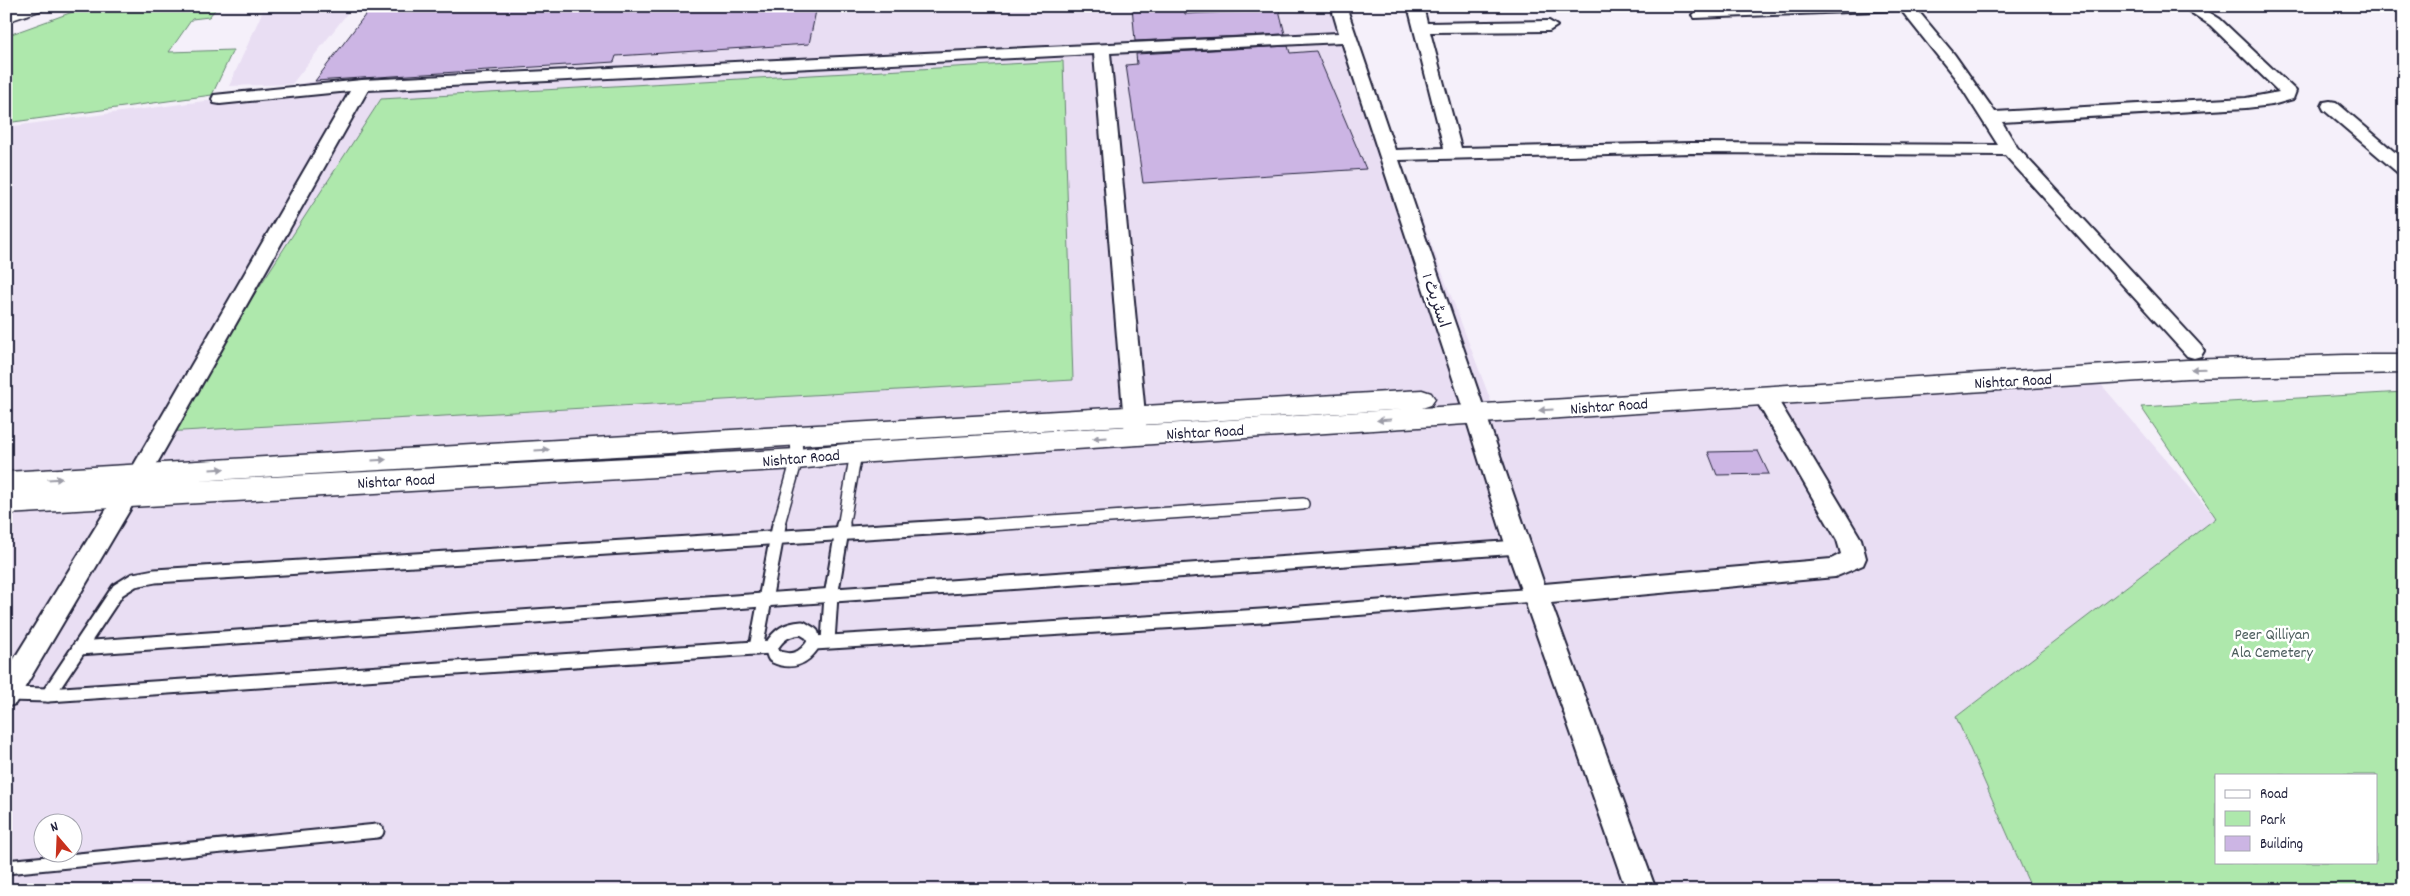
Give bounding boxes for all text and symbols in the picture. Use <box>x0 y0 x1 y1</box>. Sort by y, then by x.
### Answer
street label: اسٹریٹ 1 <box>1415 271 1455 331</box>
one-way arrow <box>2189 365 2205 373</box>
street label: Nishtar Road <box>1974 369 2053 396</box>
street label: Nishtar Road <box>1570 393 1649 422</box>
one-way arrow <box>1538 406 1554 414</box>
one-way arrow <box>1376 417 1392 425</box>
street label: Nishtar Road <box>1166 420 1245 447</box>
one-way arrow <box>1091 434 1107 442</box>
street label: Nishtar Road <box>761 445 841 474</box>
one-way arrow <box>534 446 550 454</box>
one-way arrow <box>372 455 388 463</box>
one-way arrow <box>209 465 225 473</box>
street label: Nishtar Road <box>357 469 436 496</box>
one-way arrow <box>47 475 63 483</box>
park label: Peer Qilliyan Ala Cemetery <box>2231 624 2314 665</box>
legend <box>2215 774 2378 864</box>
text: Road <box>2260 784 2288 806</box>
text: Park <box>2260 810 2286 832</box>
north arrow <box>32 814 82 864</box>
text: N <box>48 817 61 838</box>
text: Building <box>2260 834 2303 856</box>

